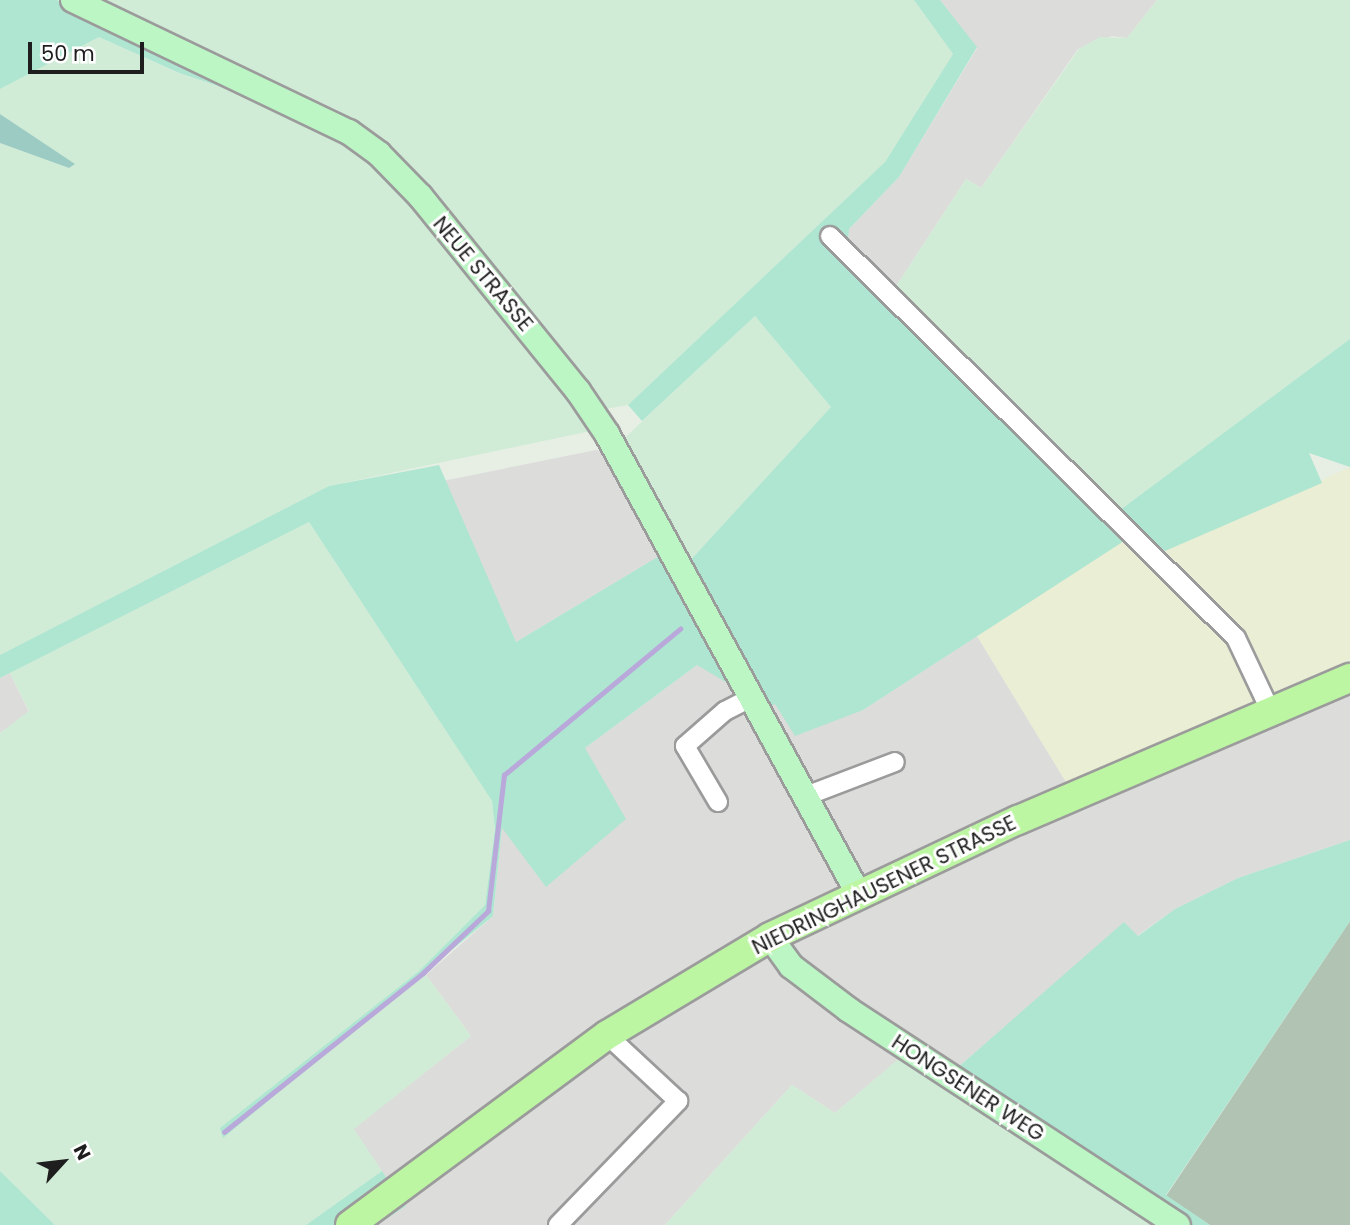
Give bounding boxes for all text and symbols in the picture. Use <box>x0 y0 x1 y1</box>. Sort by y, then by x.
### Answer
scale bar <box>32 28 147 72</box>
text: 50 m <box>41 39 95 68</box>
street label: NEUE STRASSE <box>428 211 538 337</box>
street label: NIEDRINGHAUSENER STRASSE <box>748 810 1020 960</box>
street label: HONGSENER WEG <box>887 1029 1049 1147</box>
north arrow <box>28 1127 98 1197</box>
text: N <box>67 1140 97 1165</box>

